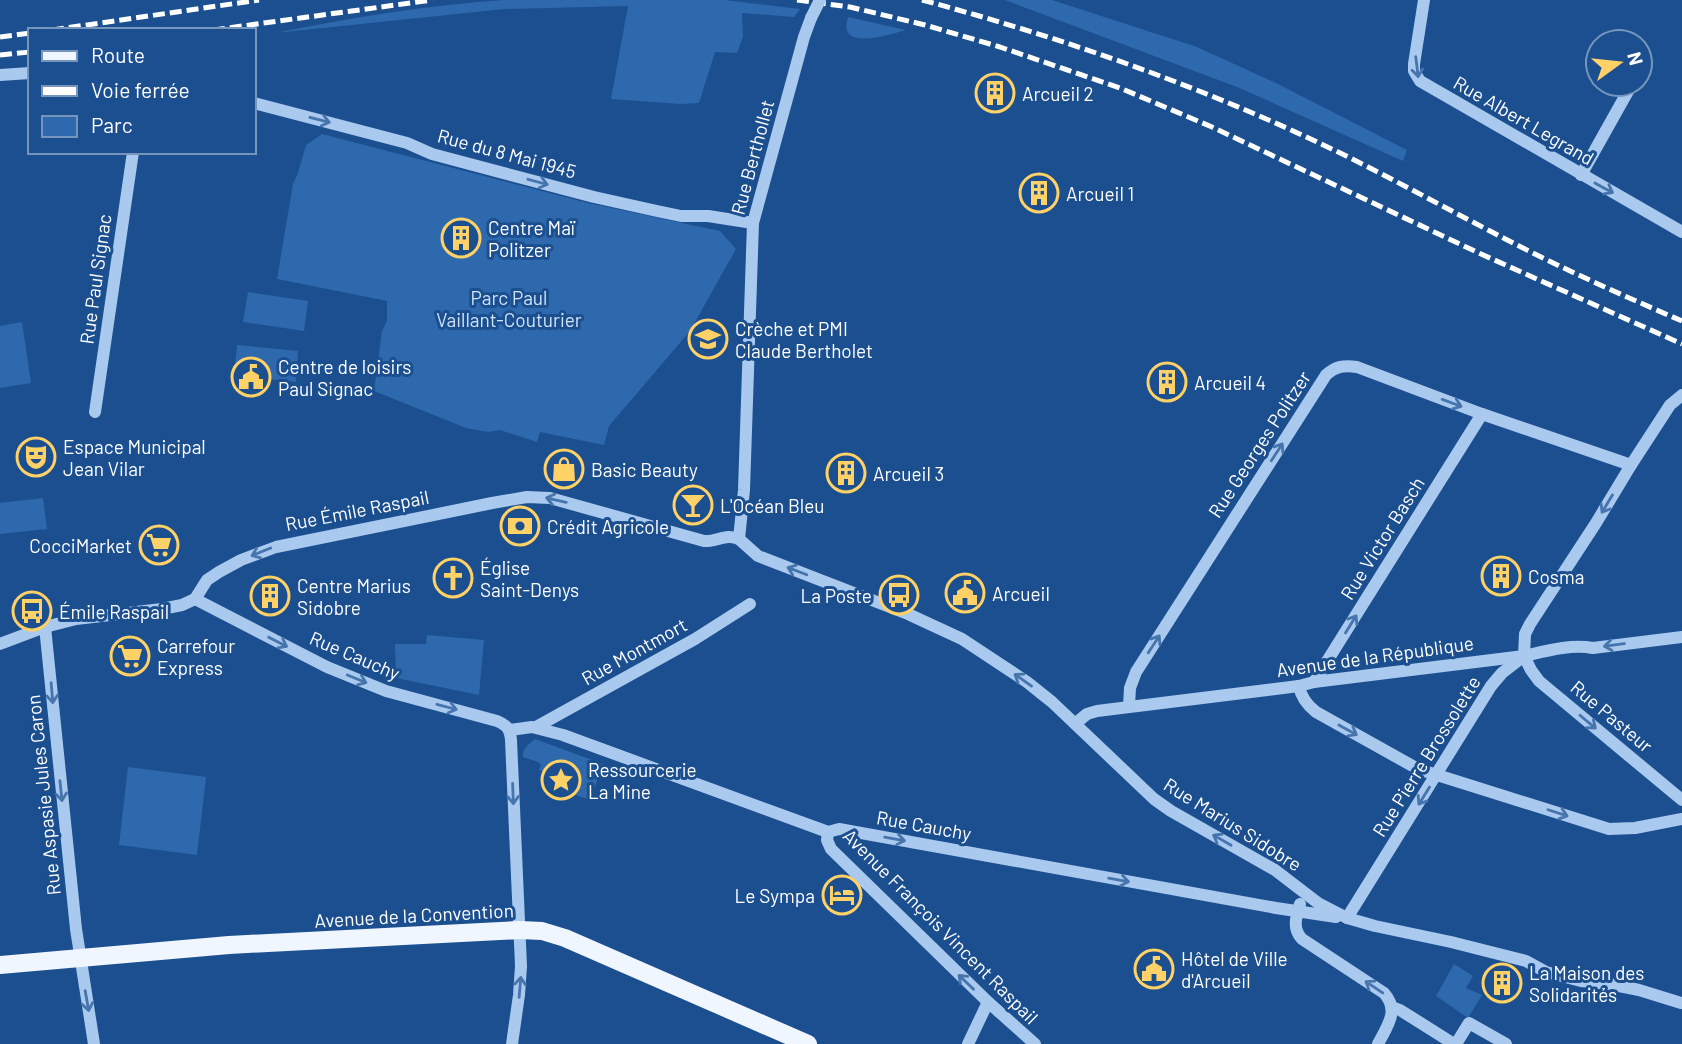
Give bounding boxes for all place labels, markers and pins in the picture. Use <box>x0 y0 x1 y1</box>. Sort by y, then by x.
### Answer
building icon: Arcueil 2 <box>974 72 1016 114</box>
place label: Arcueil 2 <box>1022 82 1094 105</box>
building icon: Arcueil 1 <box>1018 172 1060 214</box>
place label: Arcueil 1 <box>1066 182 1134 205</box>
place label: Centre Maï Politzer <box>488 216 576 261</box>
building icon: Centre Maï Politzer <box>440 217 482 259</box>
place label: Crèche et PMI Claude Bertholet <box>735 317 873 362</box>
school or university icon: Crèche et PMI Claude Bertholet <box>687 318 729 360</box>
place label: Centre de loisirs Paul Signac <box>278 355 411 400</box>
public building icon: Centre de loisirs Paul Signac <box>230 356 272 398</box>
building icon: Arcueil 4 <box>1146 361 1188 403</box>
place label: Arcueil 4 <box>1194 371 1266 394</box>
place label: Espace Municipal Jean Vilar <box>63 435 206 480</box>
theatre icon: Espace Municipal Jean Vilar <box>15 436 57 478</box>
shop icon: Basic Beauty <box>543 448 585 490</box>
building icon: Arcueil 3 <box>825 452 867 494</box>
place label: Basic Beauty <box>591 458 698 481</box>
place label: Arcueil 3 <box>873 462 944 485</box>
bar icon: L'Océan Bleu <box>672 484 714 526</box>
place label: L'Océan Bleu <box>720 494 825 517</box>
bank icon: Crédit Agricole <box>499 505 541 547</box>
place label: Crédit Agricole <box>547 515 669 538</box>
supermarket icon: CocciMarket <box>138 524 180 566</box>
place label: CocciMarket <box>29 534 132 557</box>
building icon: Cosma <box>1480 555 1522 597</box>
place label: Église Saint-Denys <box>480 556 579 601</box>
church icon: Église Saint-Denys <box>432 557 474 599</box>
place label: Cosma <box>1528 565 1584 588</box>
public building icon: Arcueil <box>944 572 986 614</box>
place label: Centre Marius Sidobre <box>297 574 411 619</box>
bus stop icon: La Poste <box>878 574 920 616</box>
building icon: Centre Marius Sidobre <box>249 575 291 617</box>
place label: Arcueil <box>992 582 1050 605</box>
place label: La Poste <box>801 584 872 607</box>
bus stop icon: Émile Raspail <box>11 590 53 632</box>
place label: Émile Raspail <box>59 600 169 623</box>
place label: Carrefour Express <box>157 634 235 679</box>
supermarket icon: Carrefour Express <box>109 635 151 677</box>
place label: Ressourcerie La Mine <box>588 758 697 803</box>
place icon: Ressourcerie La Mine <box>540 759 582 801</box>
hotel icon: Le Sympa <box>821 874 863 916</box>
place label: Le Sympa <box>735 884 815 907</box>
place label: Hôtel de Ville d'Arcueil <box>1181 947 1288 992</box>
public building icon: Hôtel de Ville d'Arcueil <box>1133 948 1175 990</box>
place label: La Maison des Solidarités <box>1529 961 1644 1006</box>
building icon: La Maison des Solidarités <box>1481 962 1523 1004</box>

